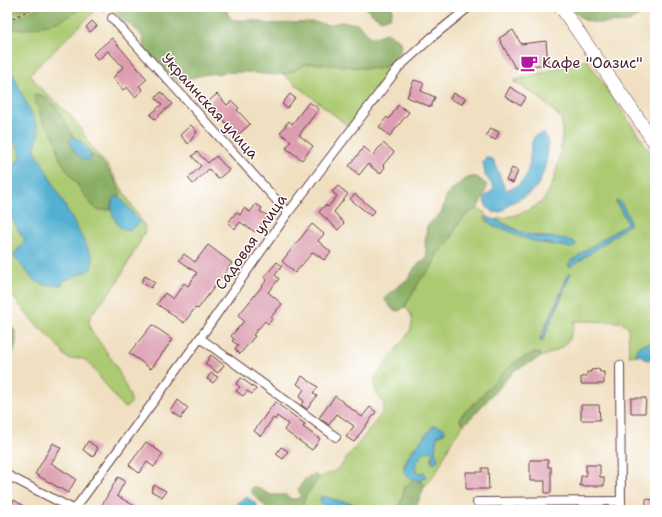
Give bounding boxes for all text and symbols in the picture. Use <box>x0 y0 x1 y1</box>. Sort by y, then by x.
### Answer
street label: Украинская улица <box>157 49 263 164</box>
cafe icon: Кафе "Оазис" <box>519 53 539 73</box>
place label: Кафе "Оазис" <box>542 53 643 73</box>
street label: Садовая улица <box>210 190 292 294</box>

